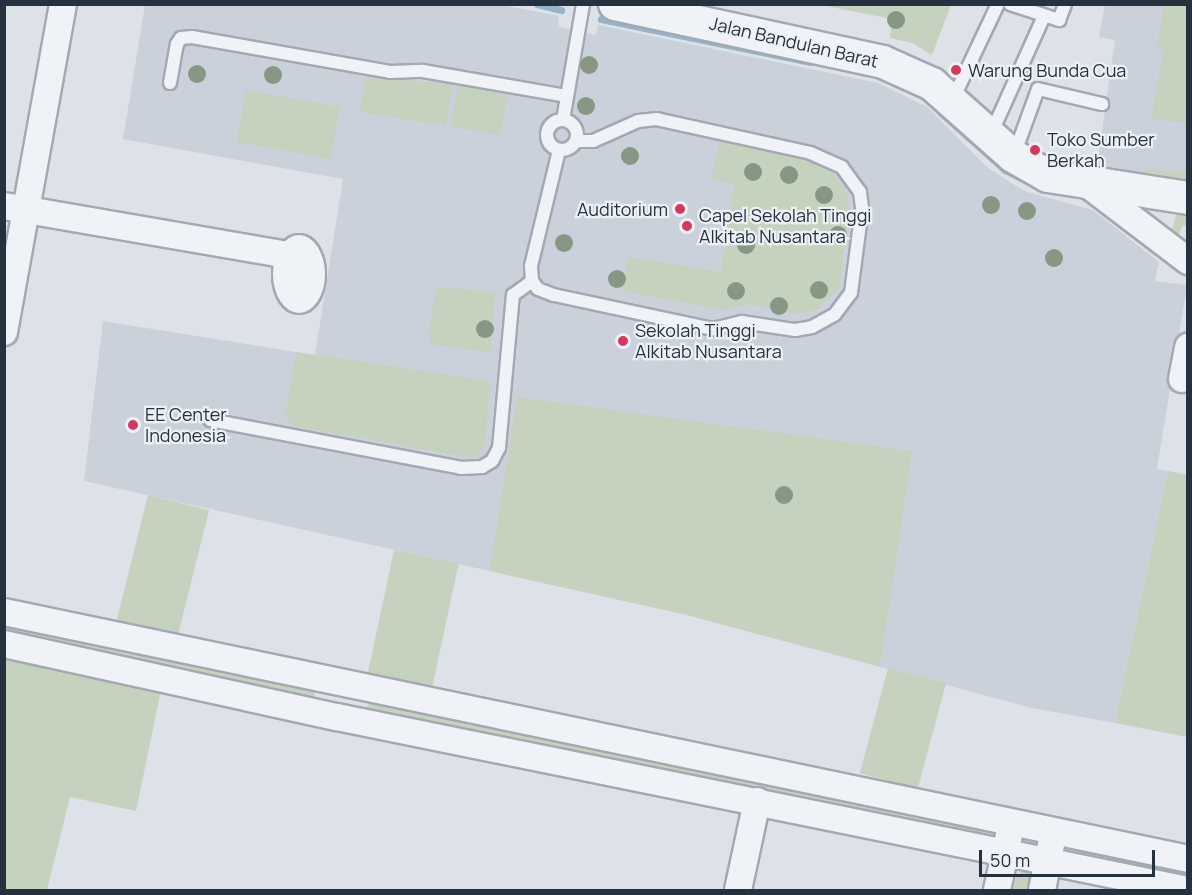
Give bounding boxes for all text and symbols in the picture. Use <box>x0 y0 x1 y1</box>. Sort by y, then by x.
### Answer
street label: Jalan Bandulan Barat <box>707 12 881 72</box>
place label: Warung Bunda Cua <box>968 59 1126 81</box>
marker: Warung Bunda Cua <box>949 63 963 77</box>
place label: Toko Sumber Berkah <box>1047 129 1155 172</box>
marker: Toko Sumber Berkah <box>1028 143 1042 157</box>
place label: Auditorium <box>577 198 668 220</box>
marker: Auditorium <box>673 202 687 216</box>
place label: Capel Sekolah Tinggi Alkitab Nusantara <box>699 205 872 248</box>
marker: Capel Sekolah Tinggi Alkitab Nusantara <box>680 219 694 233</box>
place label: Sekolah Tinggi Alkitab Nusantara <box>635 320 782 362</box>
marker: Sekolah Tinggi Alkitab Nusantara <box>616 334 630 348</box>
place label: EE Center Indonesia <box>145 404 227 446</box>
marker: EE Center Indonesia <box>126 418 140 432</box>
scale bar <box>982 838 1158 876</box>
text: 50 m <box>990 848 1030 872</box>

